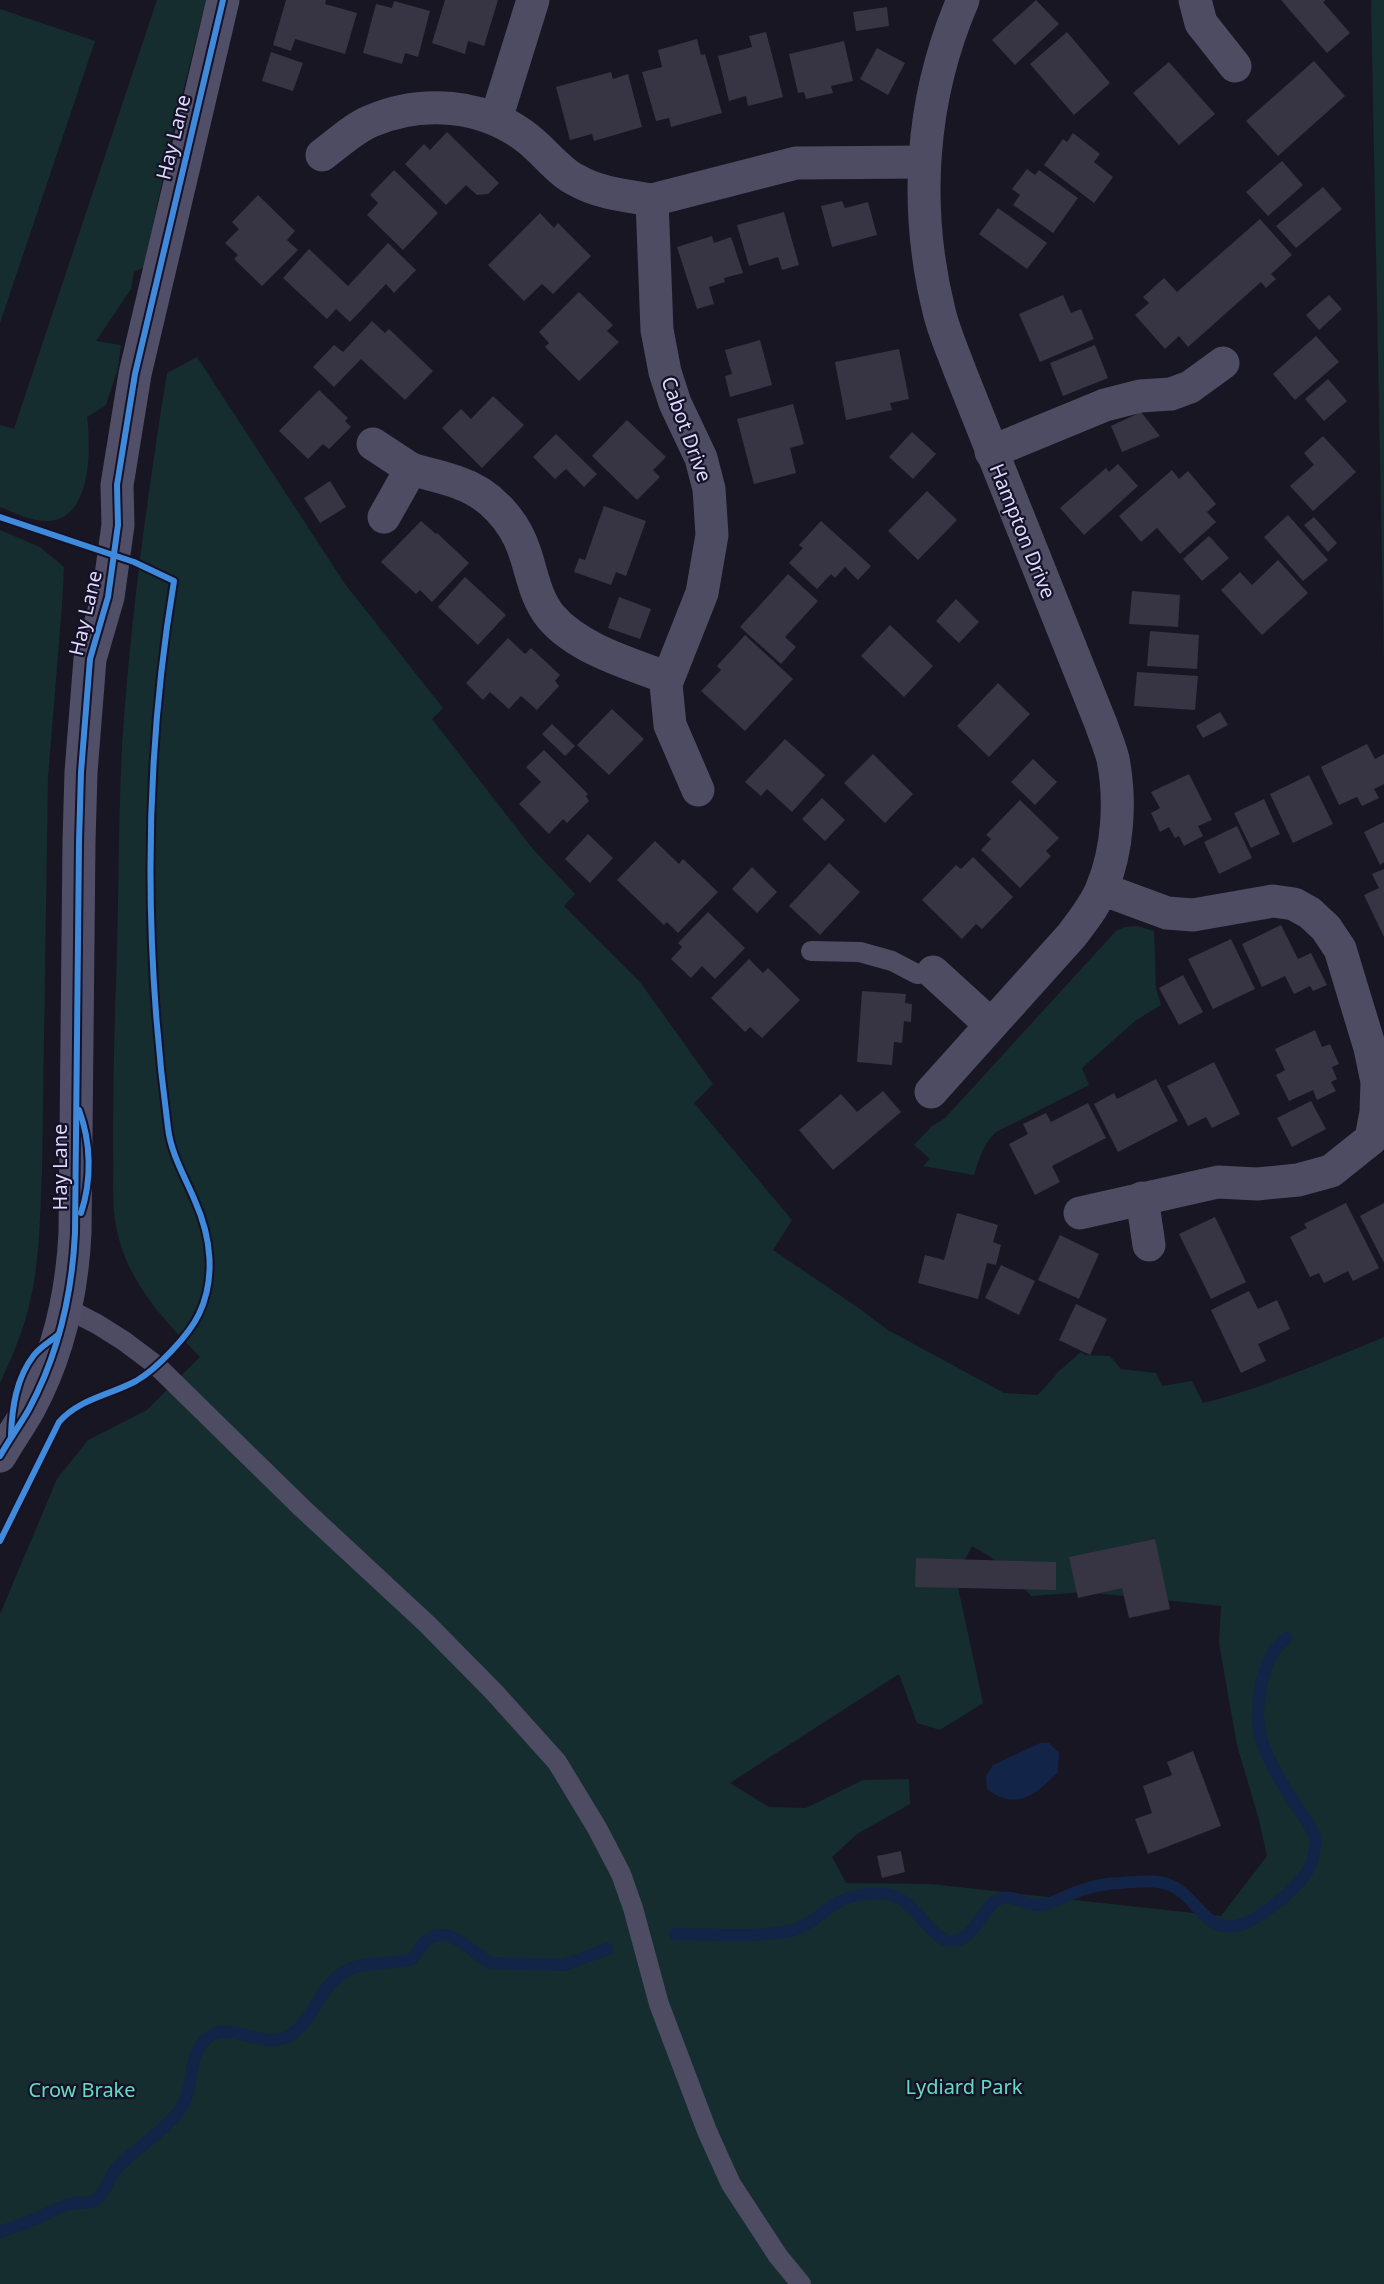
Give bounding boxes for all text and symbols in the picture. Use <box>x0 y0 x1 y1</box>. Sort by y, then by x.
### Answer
street label: Hay Lane <box>149 92 197 182</box>
street label: Cabot Drive <box>655 373 719 485</box>
street label: Hampton Drive <box>984 459 1062 603</box>
street label: Hay Lane <box>62 568 108 658</box>
street label: Hay Lane <box>46 1124 73 1210</box>
park label: Lydiard Park <box>906 2073 1023 2100</box>
park label: Crow Brake <box>28 2076 136 2103</box>

